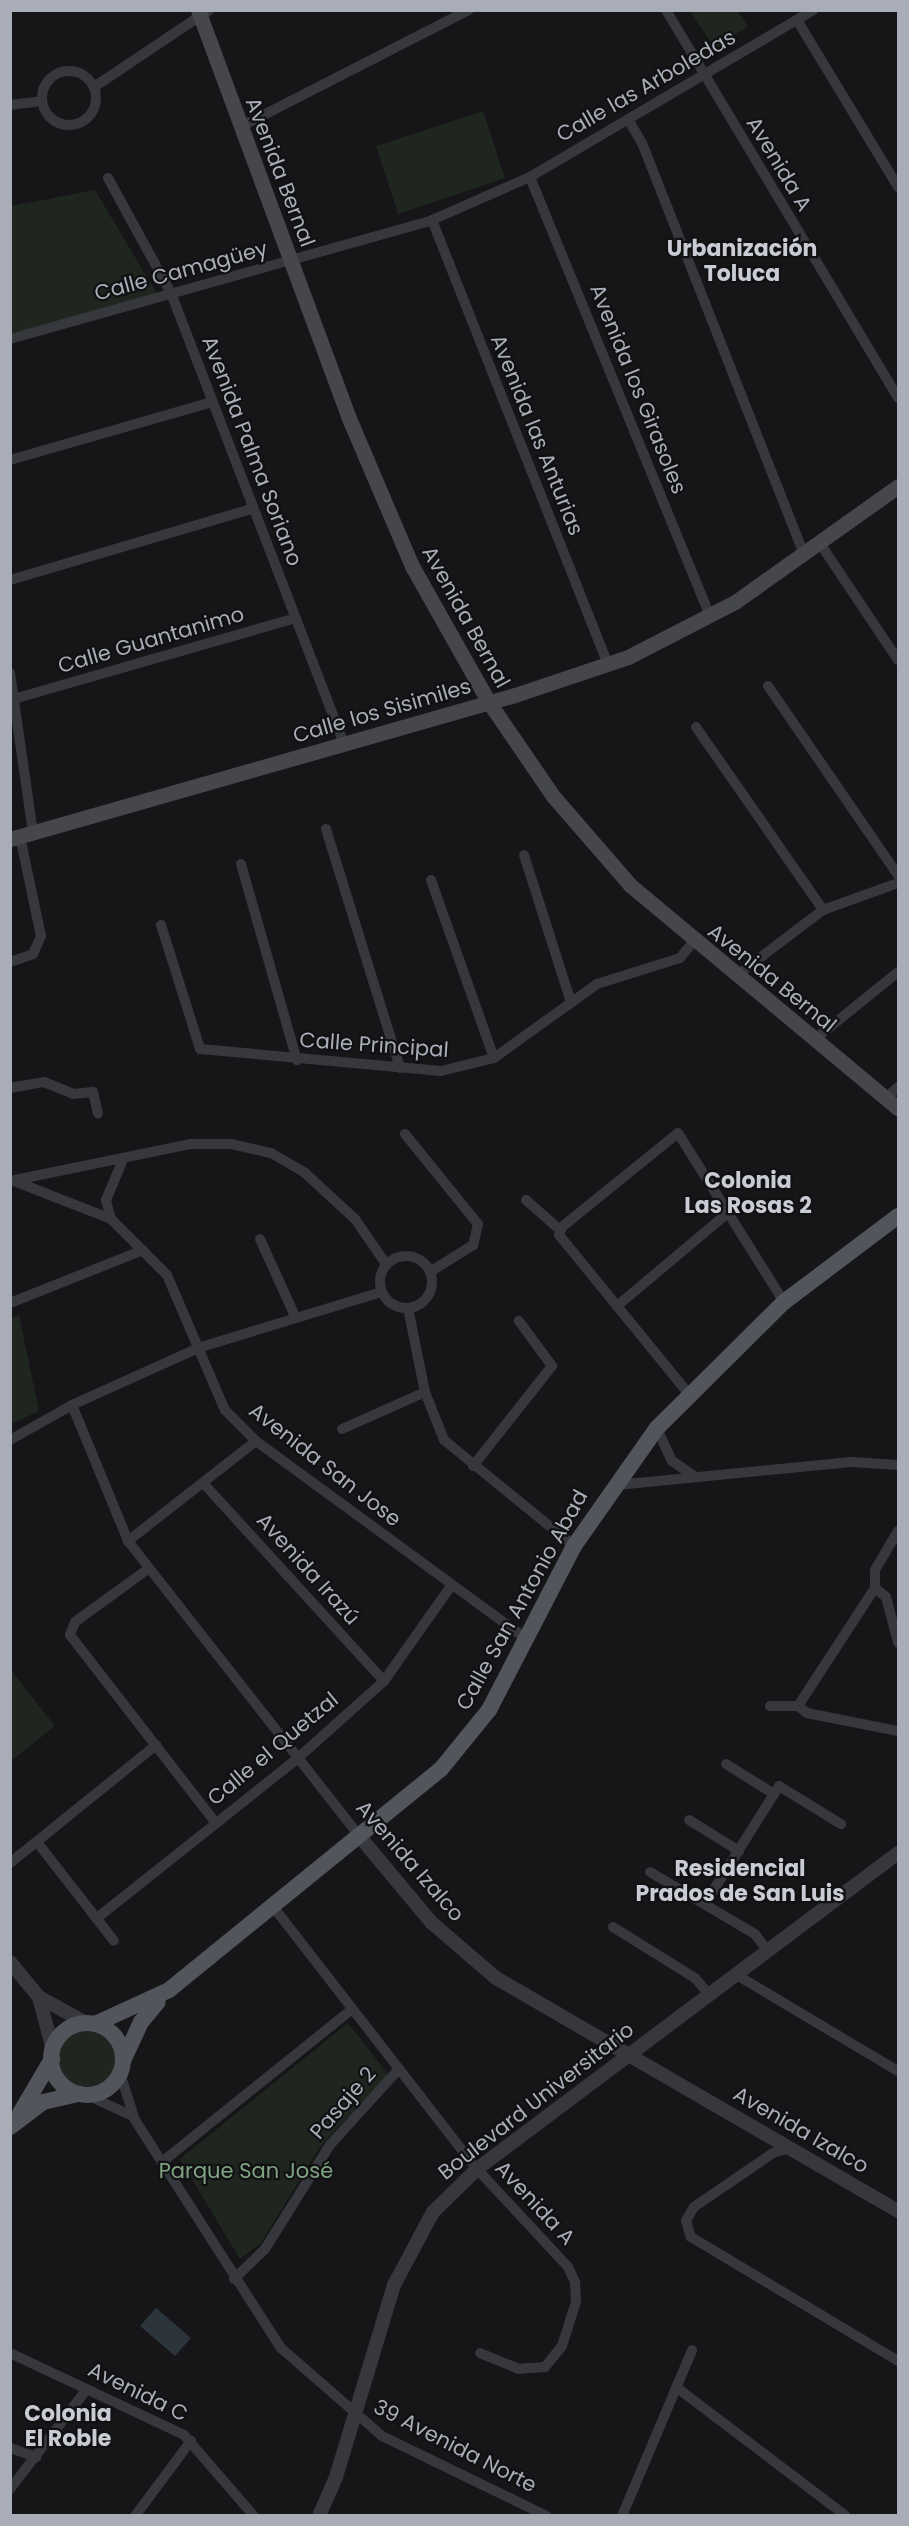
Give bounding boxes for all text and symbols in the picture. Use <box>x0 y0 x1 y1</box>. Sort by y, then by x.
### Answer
street label: Calle las Arboledas <box>552 24 740 148</box>
street label: Avenida Bernal <box>240 94 320 250</box>
street label: Avenida A <box>741 112 817 216</box>
district label: Urbanización Toluca <box>667 235 817 286</box>
street label: Calle Camagüey <box>92 236 270 306</box>
street label: Avenida los Girasoles <box>584 281 692 497</box>
street label: Avenida las Anturias <box>485 331 589 539</box>
street label: Avenida Palma Soriano <box>196 332 308 570</box>
street label: Avenida Bernal <box>417 542 515 692</box>
street label: Calle Guantanimo <box>55 601 247 679</box>
street label: Calle los Sisimiles <box>290 674 474 748</box>
street label: Avenida Bernal <box>703 918 841 1038</box>
street label: Calle Principal <box>299 1027 449 1063</box>
district label: Colonia Las Rosas 2 <box>684 1167 812 1218</box>
street label: Avenida San Jose <box>244 1398 406 1532</box>
street label: Calle San Antonio Abad <box>451 1485 593 1715</box>
street label: Avenida Irazú <box>251 1508 365 1630</box>
street label: Calle el Quetzal <box>203 1687 343 1811</box>
street label: Avenida Izalco <box>351 1795 469 1927</box>
district label: Residencial Prados de San Luis <box>635 1855 845 1906</box>
street label: Boulevard Universitario <box>433 2017 639 2185</box>
street label: Pasaje 2 <box>305 2062 381 2144</box>
street label: Avenida Izalco <box>729 2081 873 2179</box>
street label: Avenida A <box>490 2156 580 2250</box>
park label: Parque San José <box>159 2158 333 2184</box>
street label: Avenida C <box>84 2357 192 2427</box>
street label: 39 Avenida Norte <box>369 2394 541 2498</box>
district label: Colonia El Roble <box>24 2400 112 2452</box>

